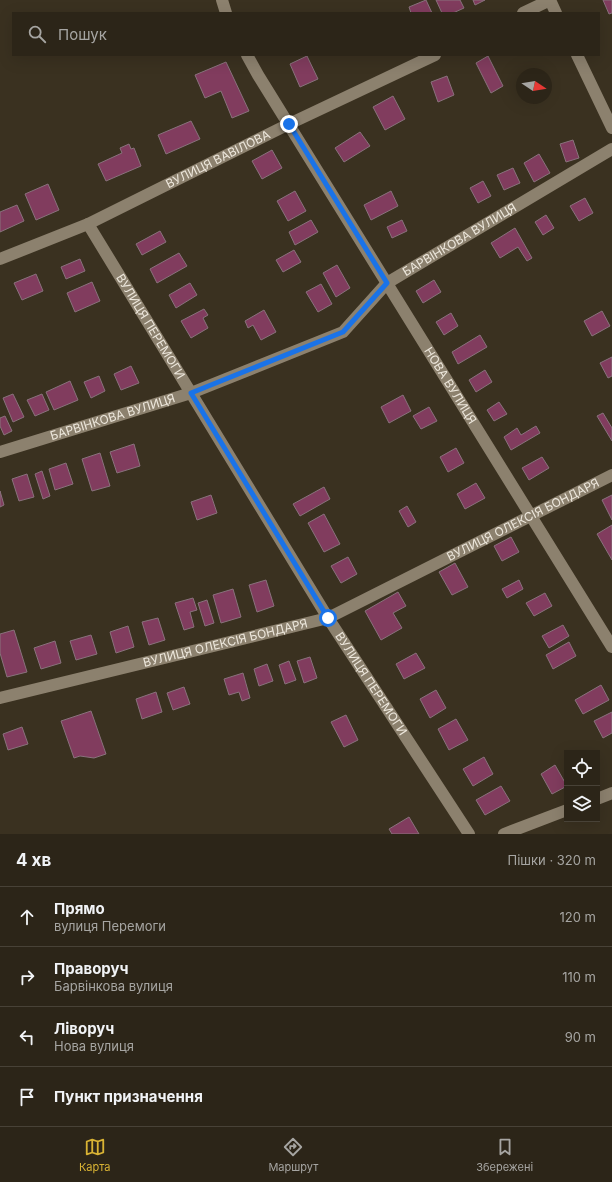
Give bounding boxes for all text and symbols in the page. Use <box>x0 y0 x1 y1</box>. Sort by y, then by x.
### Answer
search box <box>12 12 600 56</box>
icon: search <box>26 23 48 45</box>
text: Пошук <box>58 25 107 44</box>
north arrow <box>516 68 552 104</box>
route end <box>280 115 298 133</box>
street label: ВУЛИЦЯ ВАВІЛОВА <box>163 127 273 191</box>
street label: БАРВІНКОВА ВУЛИЦЯ <box>400 200 519 279</box>
street label: ВУЛИЦЯ ПЕРЕМОГИ <box>113 271 189 381</box>
street label: НОВА ВУЛИЦЯ <box>421 344 480 426</box>
street label: БАРВІНКОВА ВУЛИЦЯ <box>48 390 177 443</box>
street label: ВУЛИЦЯ ОЛЕКСІЯ БОНДАРЯ <box>444 475 602 564</box>
route start <box>319 609 337 627</box>
street label: ВУЛИЦЯ ОЛЕКСІЯ БОНДАРЯ <box>142 615 309 670</box>
street label: ВУЛИЦЯ ПЕРЕМОГИ <box>332 629 411 738</box>
map controls <box>564 750 600 822</box>
button: locate <box>564 750 600 786</box>
button: layers <box>564 786 600 822</box>
text: 4 хв <box>16 850 51 870</box>
text: Пішки · 320 m <box>508 852 596 868</box>
text: Прямо <box>54 899 105 918</box>
icon: ahead <box>16 906 38 928</box>
text: 120 m <box>560 909 596 925</box>
text: вулиця Перемоги <box>54 918 166 934</box>
text: Праворуч <box>54 959 128 978</box>
icon: right <box>16 966 38 988</box>
text: 110 m <box>562 969 596 985</box>
text: Барвінкова вулиця <box>54 978 173 994</box>
text: Ліворуч <box>54 1019 114 1038</box>
icon: left <box>16 1026 38 1048</box>
text: 90 m <box>565 1029 596 1045</box>
text: Нова вулиця <box>54 1038 134 1054</box>
icon: arrive <box>16 1086 38 1108</box>
text: Пункт призначення <box>54 1087 203 1106</box>
tab: Карта <box>79 1136 111 1174</box>
tab: Маршрут <box>268 1136 318 1174</box>
tab: Збережені <box>476 1136 533 1174</box>

